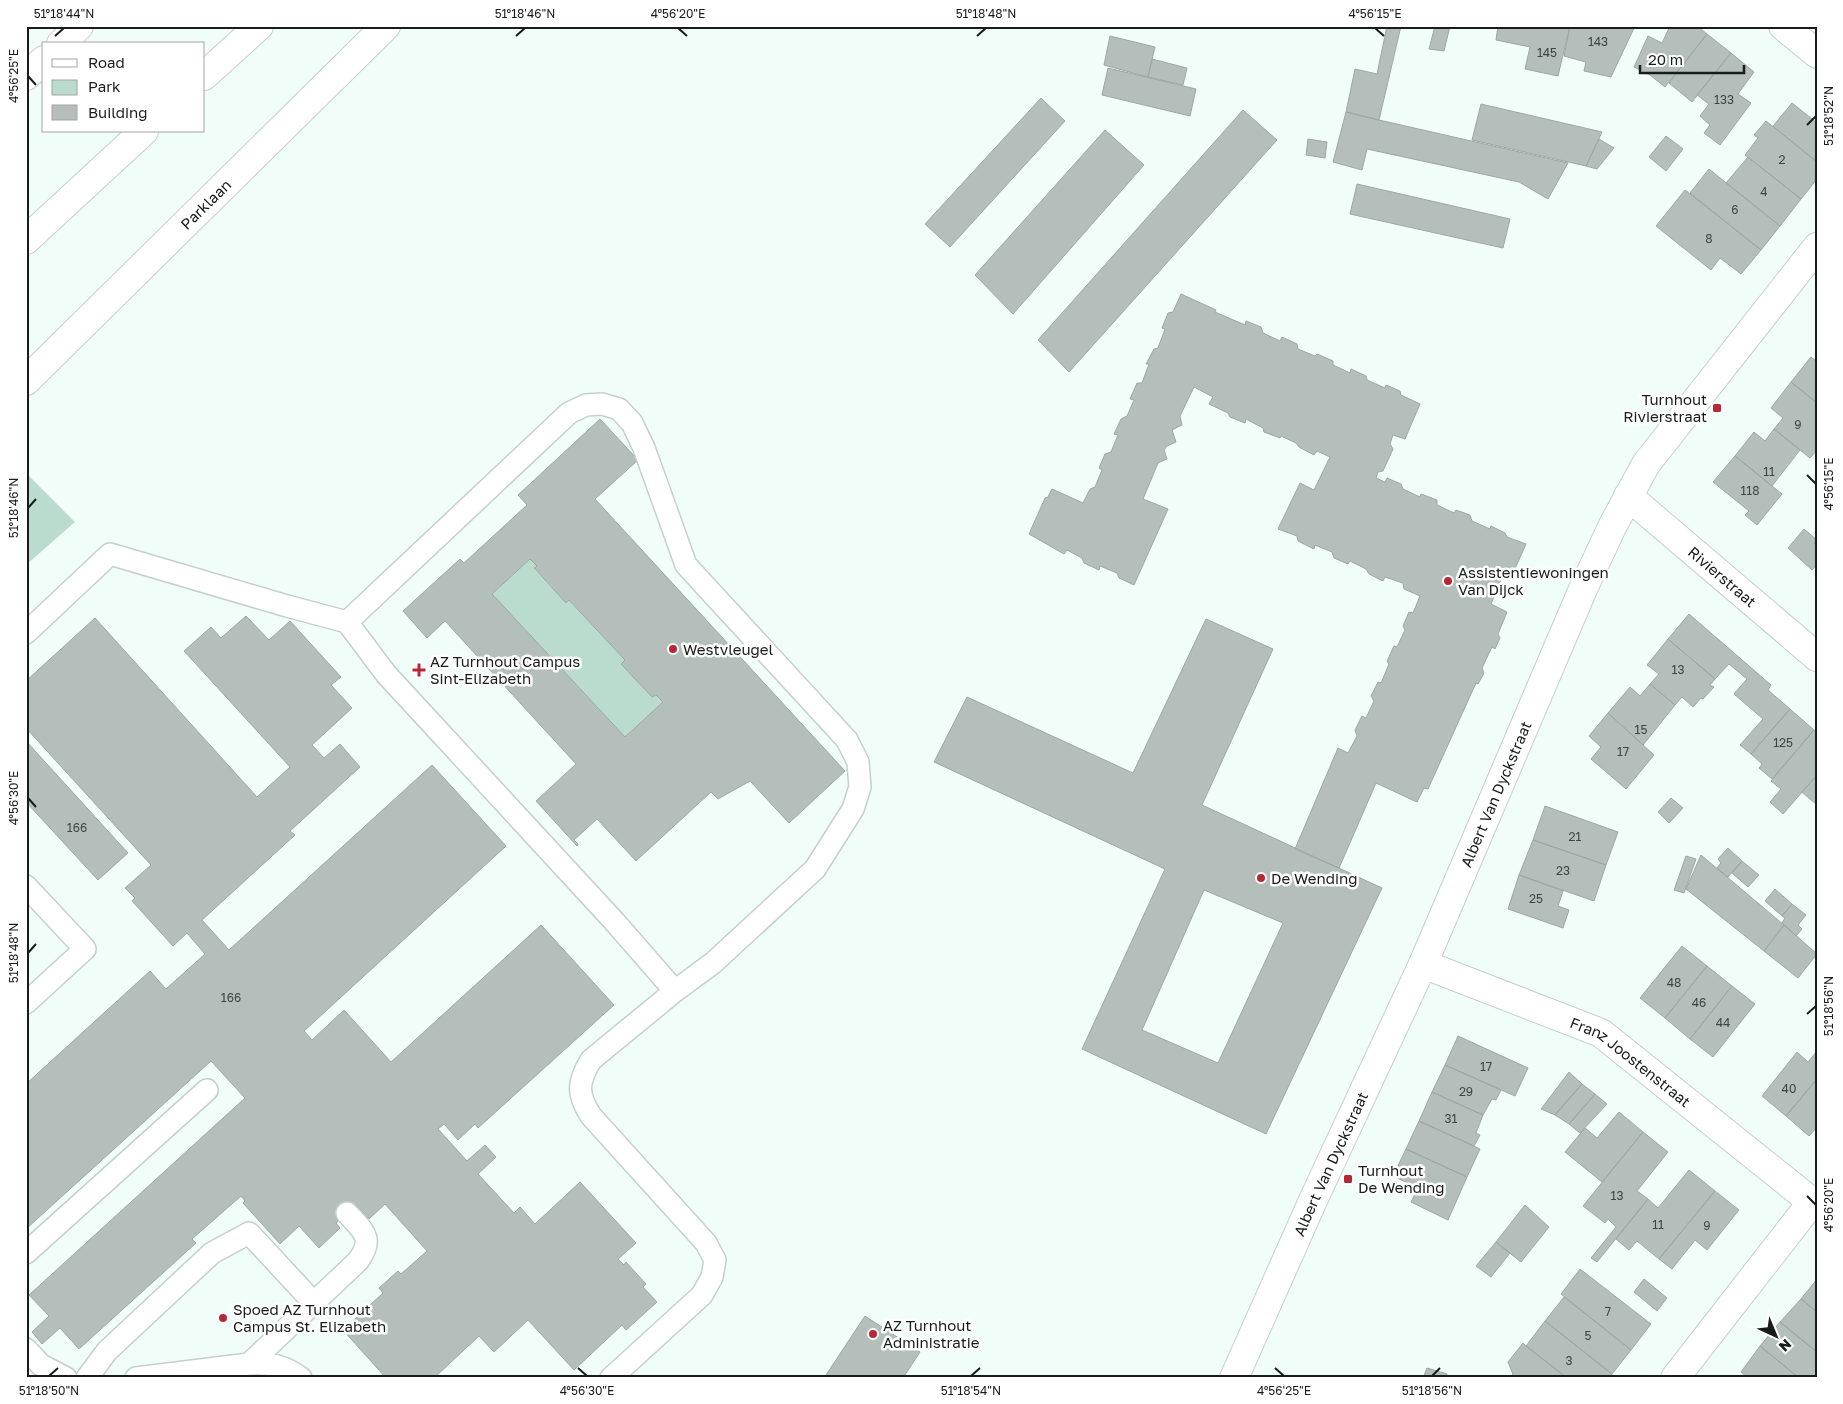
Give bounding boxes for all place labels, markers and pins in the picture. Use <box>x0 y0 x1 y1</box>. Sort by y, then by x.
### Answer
place label: Turnhout Rivierstraat <box>1623 390 1707 425</box>
marker: Turnhout Rivierstraat <box>1711 402 1723 414</box>
place label: Assistentiewoningen Van Dijck <box>1458 563 1609 598</box>
marker: Assistentiewoningen Van Dijck <box>1442 575 1454 587</box>
place label: Westvleugel <box>683 640 774 658</box>
marker: Westvleugel <box>667 643 679 655</box>
place label: AZ Turnhout Campus Sint-Elizabeth <box>430 652 580 687</box>
marker: AZ Turnhout Campus Sint-Elizabeth <box>412 663 426 677</box>
place label: De Wending <box>1271 869 1357 887</box>
marker: De Wending <box>1255 872 1267 884</box>
place label: Turnhout De Wending <box>1358 1161 1444 1196</box>
marker: Turnhout De Wending <box>1342 1173 1354 1185</box>
place label: Spoed AZ Turnhout Campus St. Elizabeth <box>233 1300 386 1335</box>
marker: Spoed AZ Turnhout Campus St. Elizabeth <box>217 1312 229 1324</box>
place label: AZ Turnhout Administratie <box>883 1316 980 1351</box>
marker: AZ Turnhout Administratie <box>867 1328 879 1340</box>

